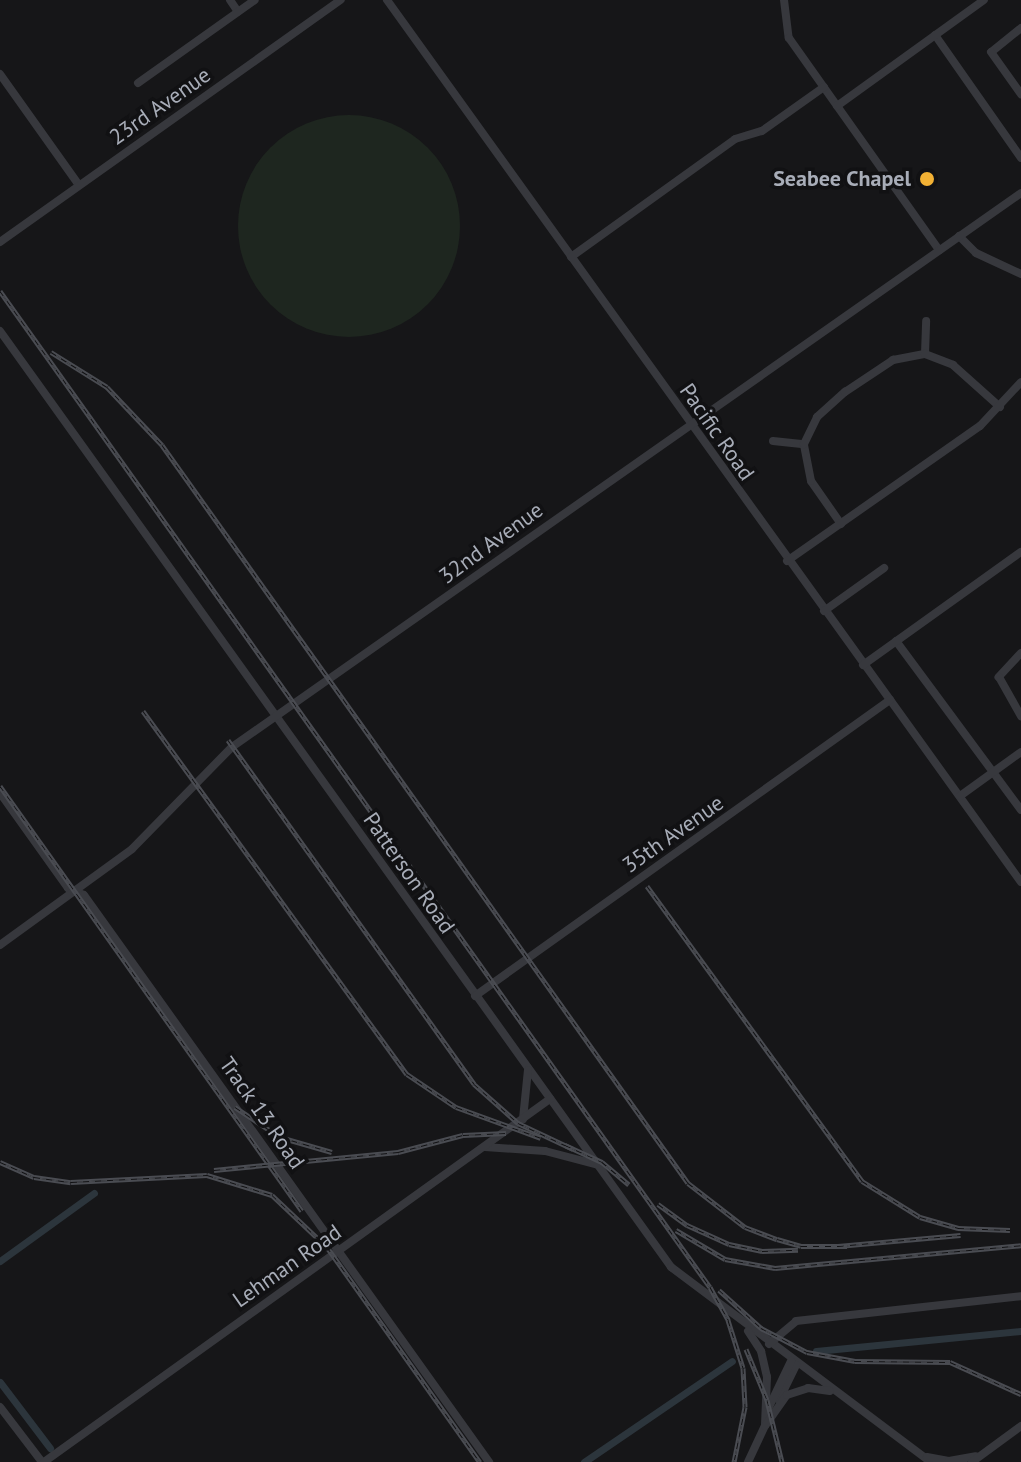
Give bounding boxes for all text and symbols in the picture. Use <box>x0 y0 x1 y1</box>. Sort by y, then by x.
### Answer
street label: 23rd Avenue <box>104 61 216 151</box>
place label: Seabee Chapel <box>773 166 911 192</box>
marker: Seabee Chapel <box>918 170 936 188</box>
street label: Pacific Road <box>674 378 760 486</box>
street label: 32nd Avenue <box>434 496 548 590</box>
street label: 35th Avenue <box>617 789 729 879</box>
street label: Patterson Road <box>358 808 460 938</box>
street label: Track 13 Road <box>214 1052 310 1174</box>
street label: Lehman Road <box>228 1219 346 1313</box>

